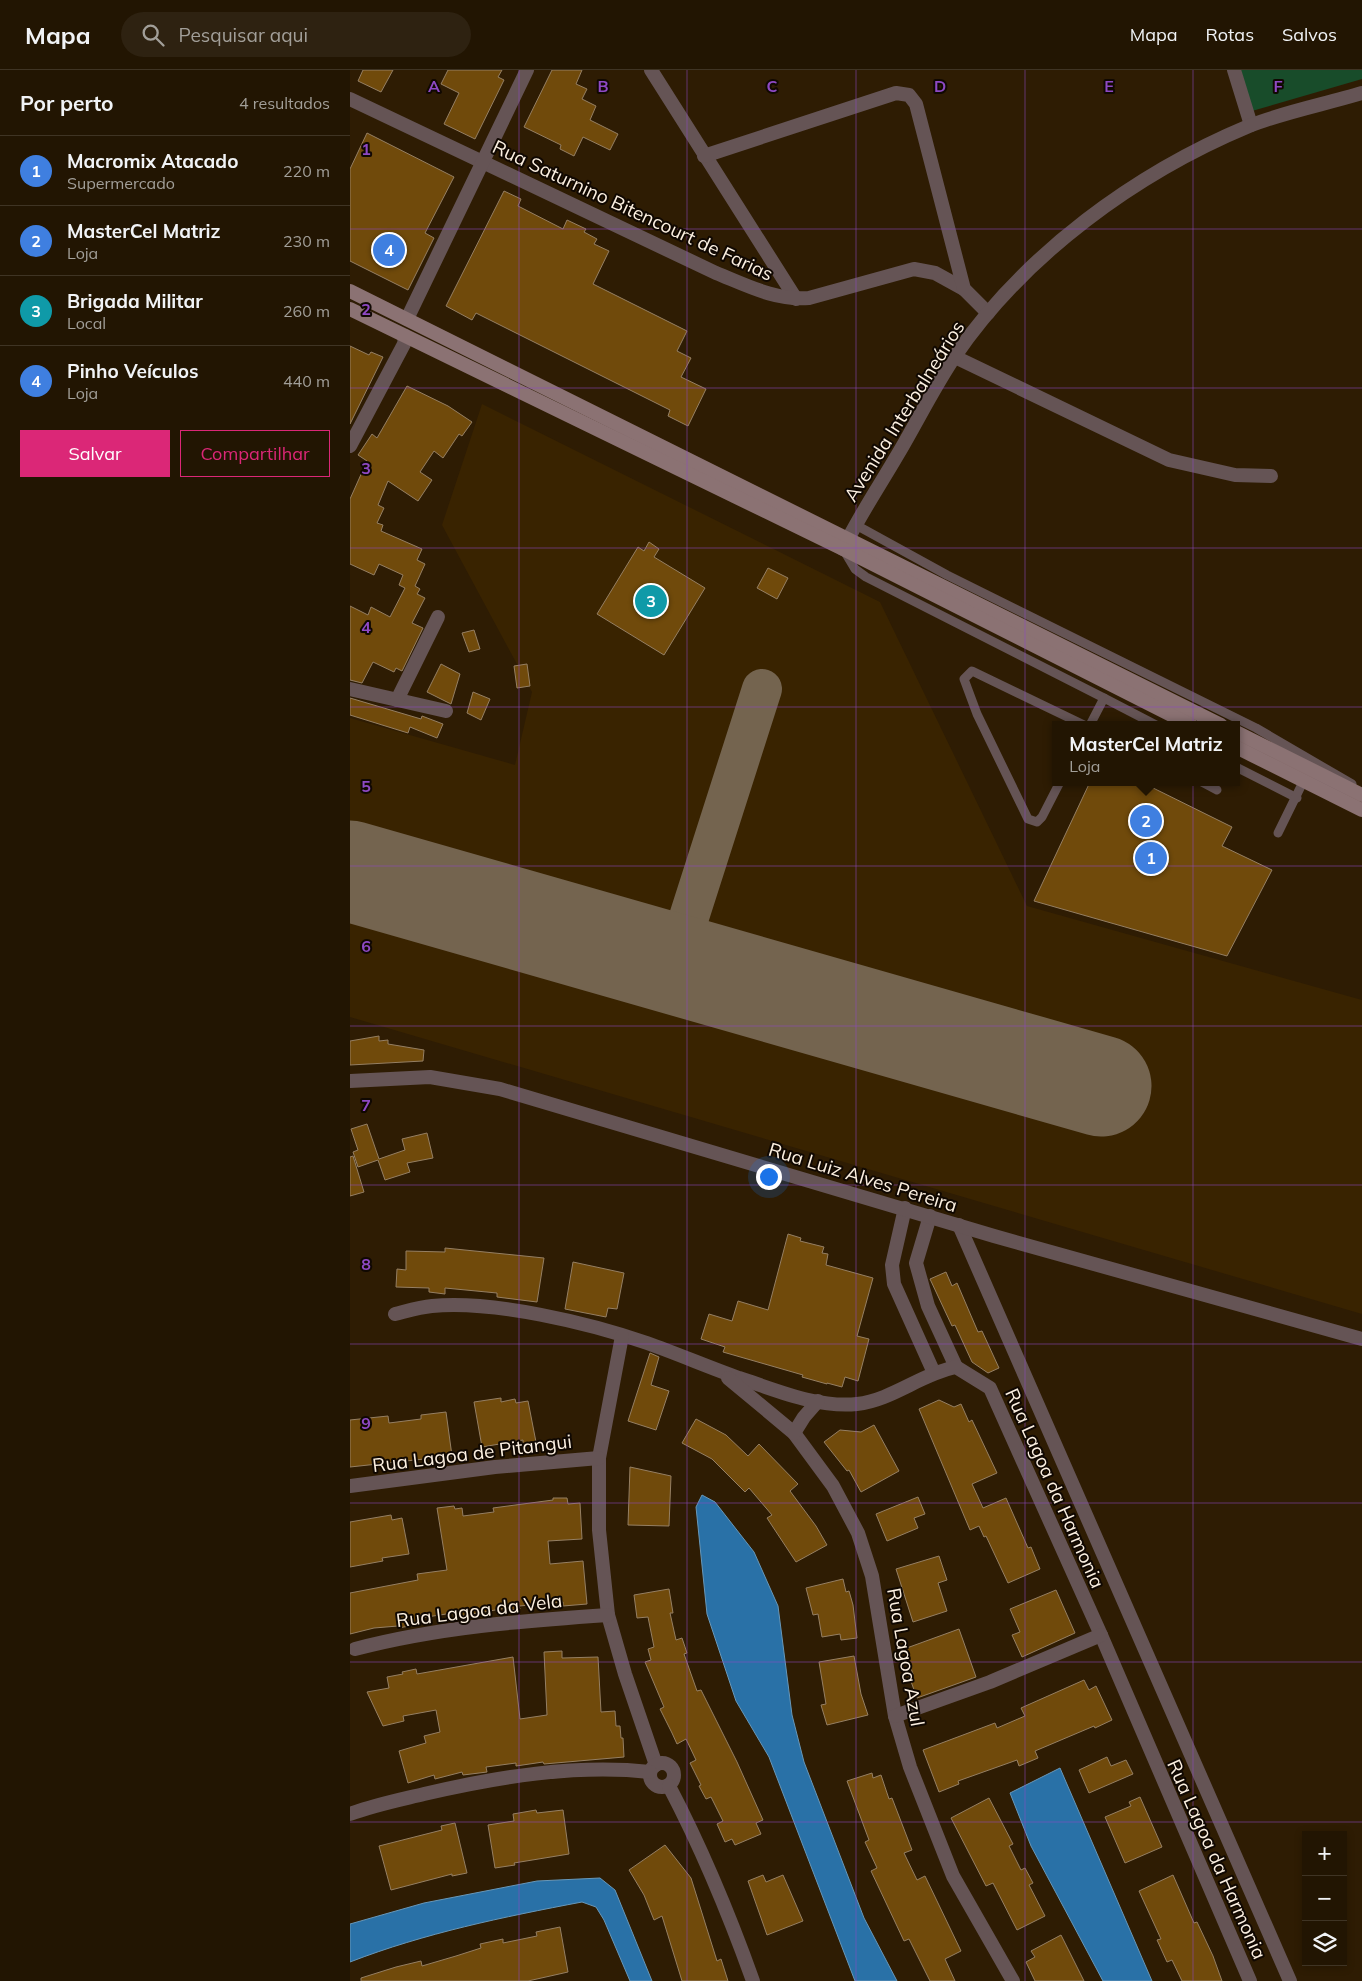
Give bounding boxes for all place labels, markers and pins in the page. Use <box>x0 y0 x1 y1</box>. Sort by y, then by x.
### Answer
pin: 4 <box>373 231 405 269</box>
pin: 3 <box>635 582 667 620</box>
pin: 2 <box>1130 802 1162 840</box>
pin: 1 <box>1135 839 1167 877</box>

